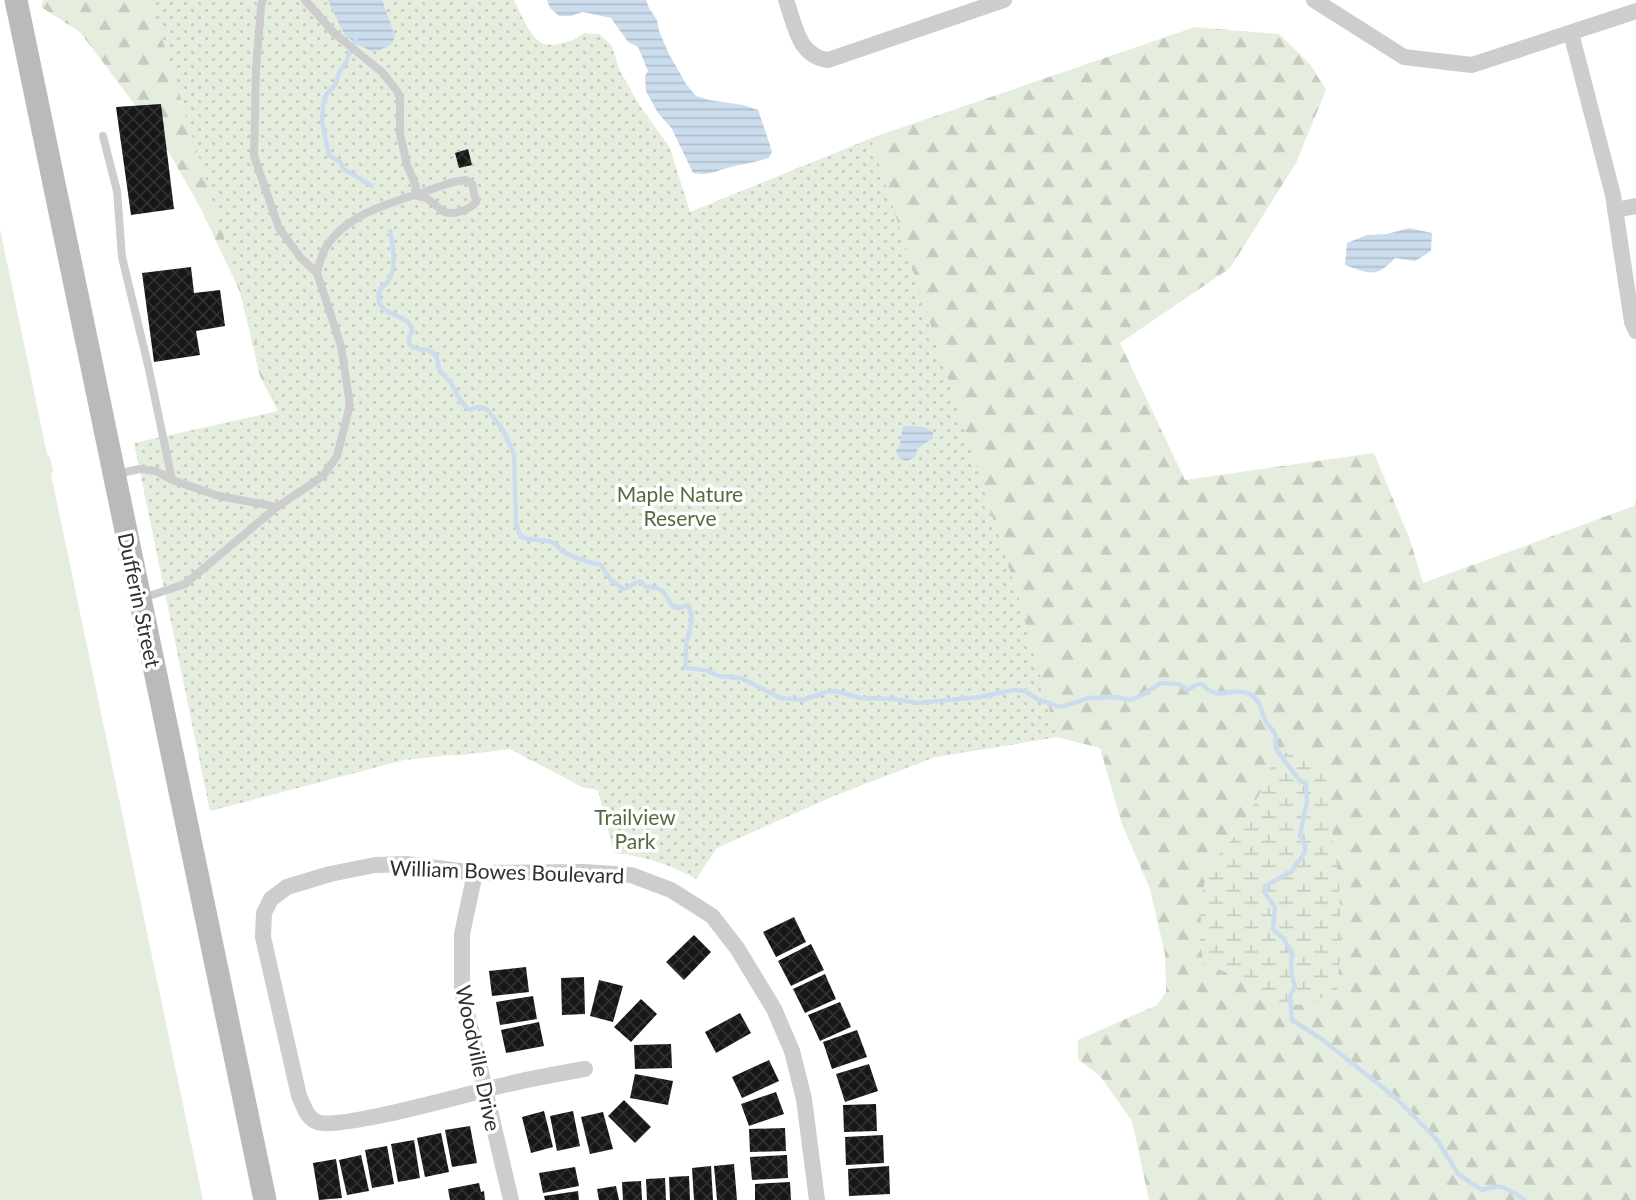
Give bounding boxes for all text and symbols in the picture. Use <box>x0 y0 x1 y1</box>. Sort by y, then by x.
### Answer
park label: Maple Nature Reserve <box>617 481 743 530</box>
street label: Dufferin Street <box>113 530 167 670</box>
park label: Trailview Park <box>594 804 676 853</box>
street label: William Bowes Boulevard <box>389 854 625 888</box>
street label: Woodville Drive <box>451 983 507 1133</box>

